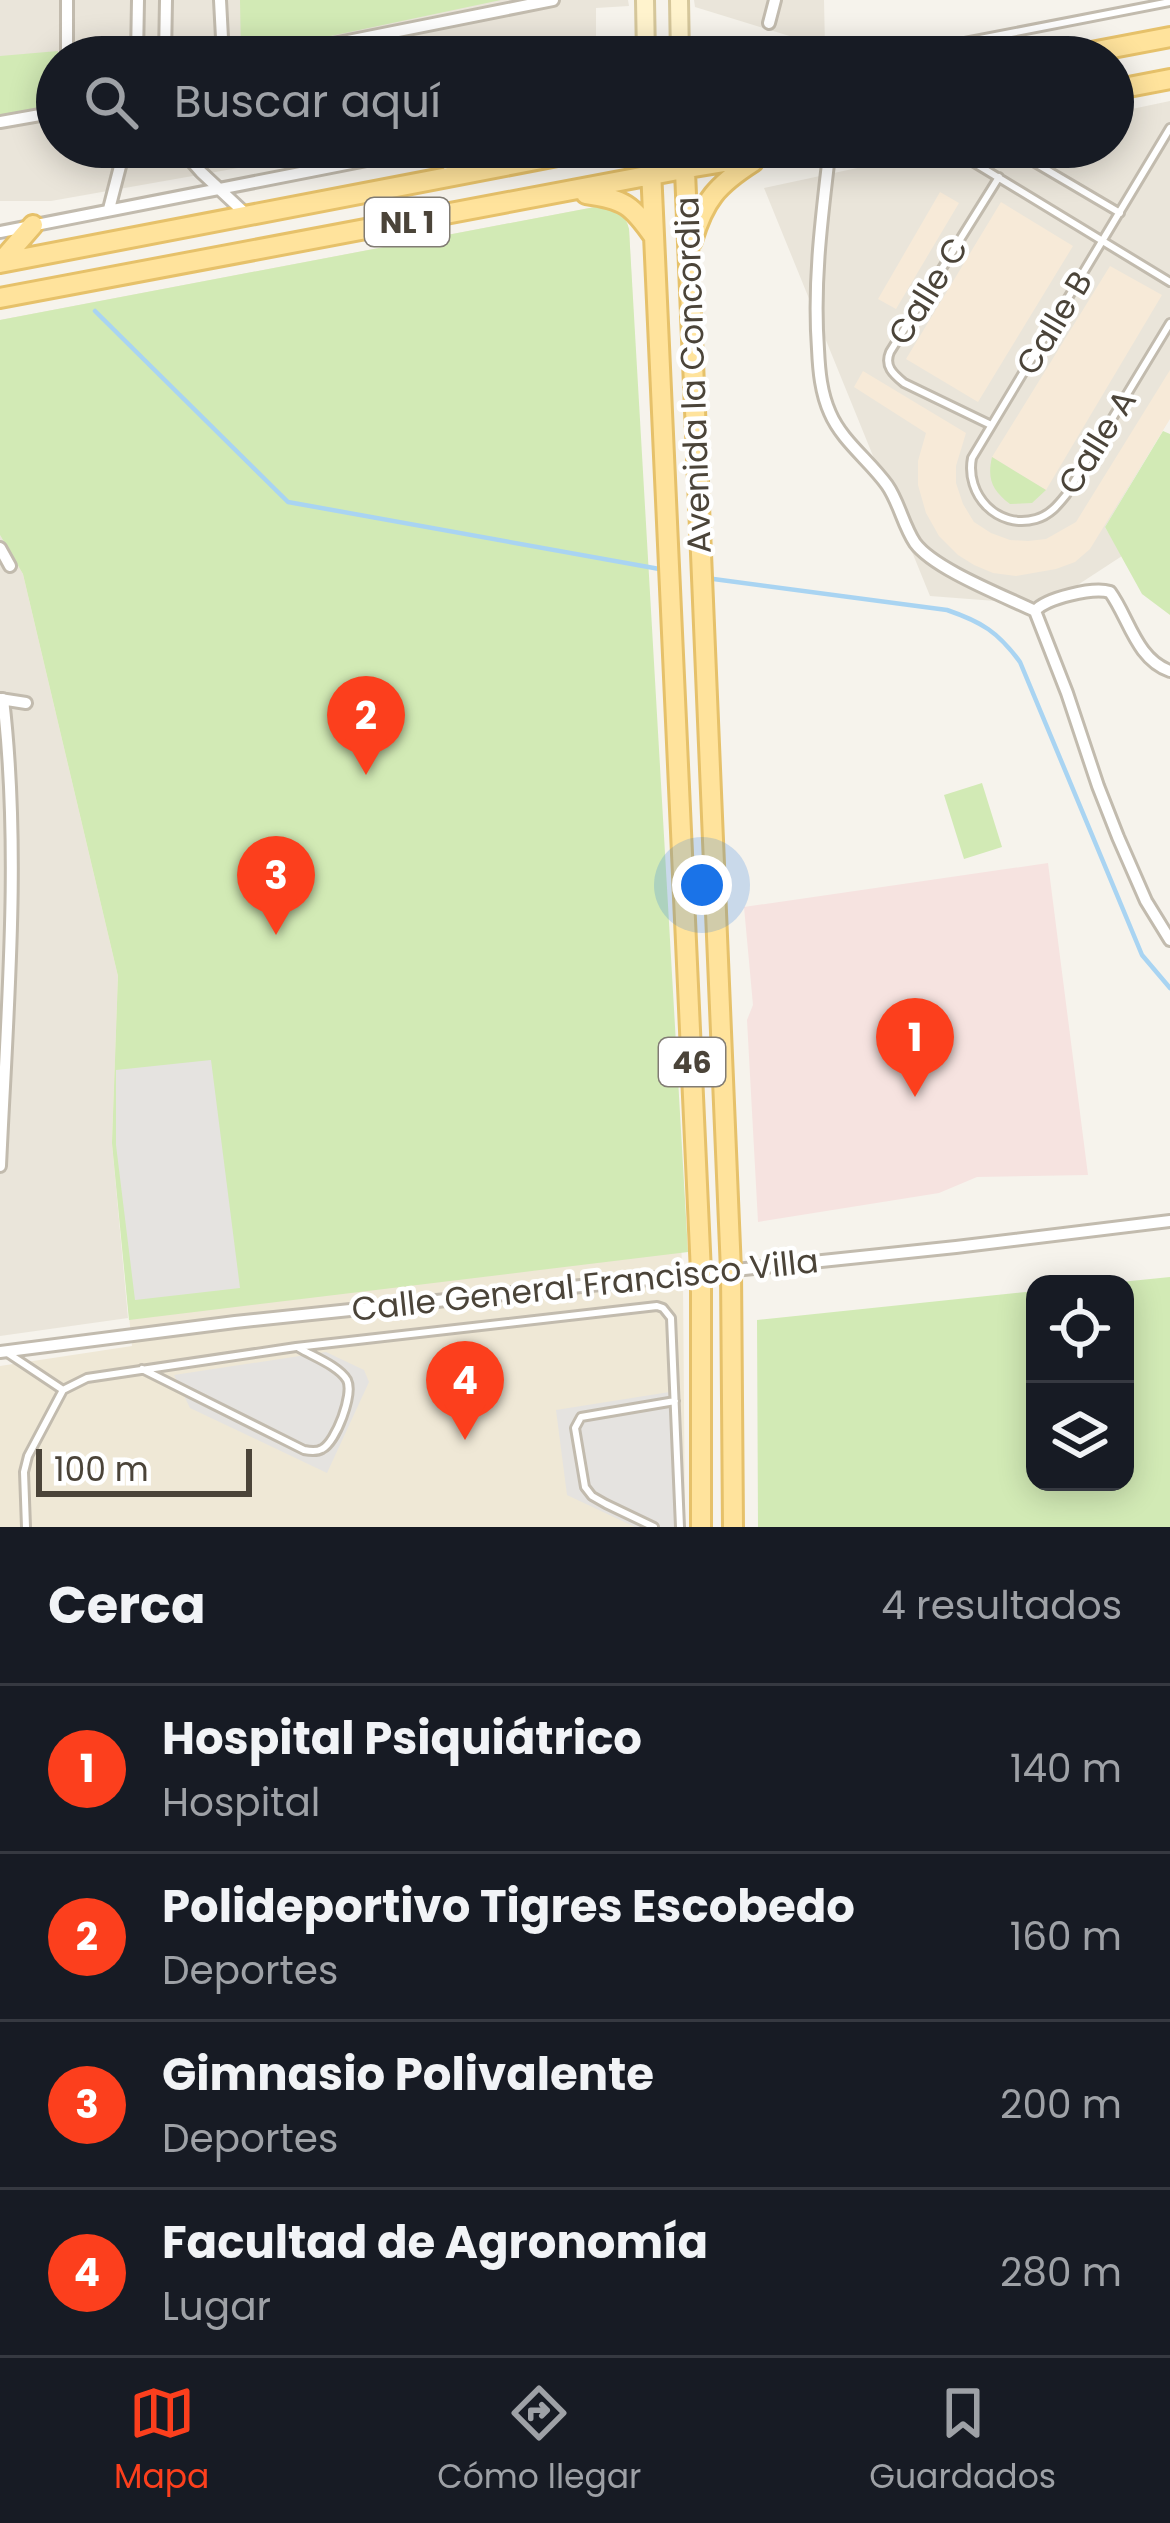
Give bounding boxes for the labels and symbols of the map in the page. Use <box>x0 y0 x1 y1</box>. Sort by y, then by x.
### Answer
street label: Avenida la Concordia <box>663 196 723 554</box>
road number: NL 1 <box>365 198 449 246</box>
street label: Calle C <box>877 228 979 354</box>
street label: Calle B <box>1005 262 1103 384</box>
street label: Calle A <box>1046 381 1148 503</box>
pin: 2 <box>327 676 405 775</box>
pin: 3 <box>237 836 315 935</box>
your location <box>672 855 732 915</box>
pin: 1 <box>876 998 954 1097</box>
road number: 46 <box>659 1038 725 1086</box>
street label: Calle General Francisco Villa <box>349 1237 821 1333</box>
pin: 4 <box>426 1341 504 1440</box>
scale bar <box>36 1443 252 1496</box>

